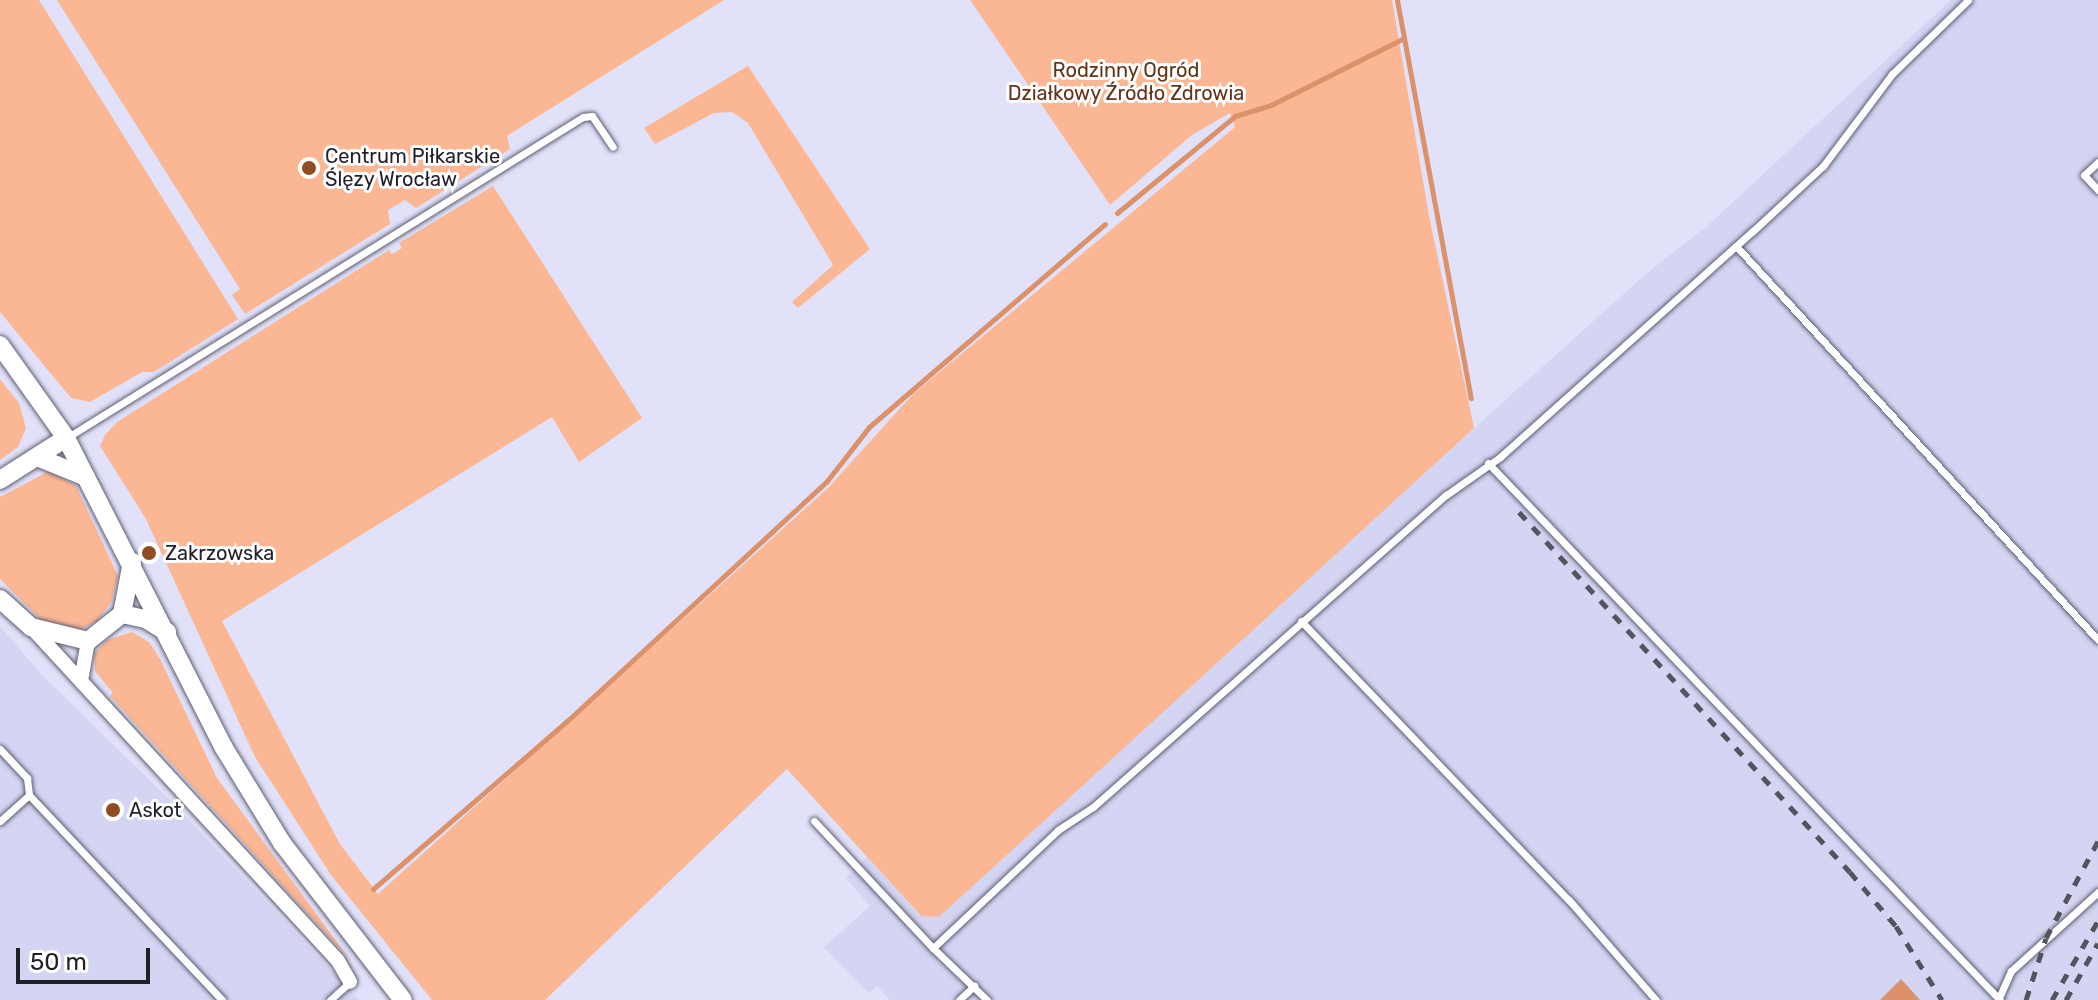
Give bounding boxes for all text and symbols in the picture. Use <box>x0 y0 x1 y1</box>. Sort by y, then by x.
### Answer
park label: Rodzinny Ogród Działkowy Źródło Zdrowia <box>1007 59 1245 106</box>
place label: Centrum Piłkarskie Ślęzy Wrocław <box>325 144 500 191</box>
marker: Centrum Piłkarskie Ślęzy Wrocław <box>300 159 318 177</box>
place label: Zakrzowska <box>165 541 274 565</box>
marker: Zakrzowska <box>140 544 158 562</box>
place label: Askot <box>129 798 182 822</box>
marker: Askot <box>104 801 122 819</box>
scale bar <box>20 932 154 982</box>
text: 50 m <box>30 948 87 976</box>

